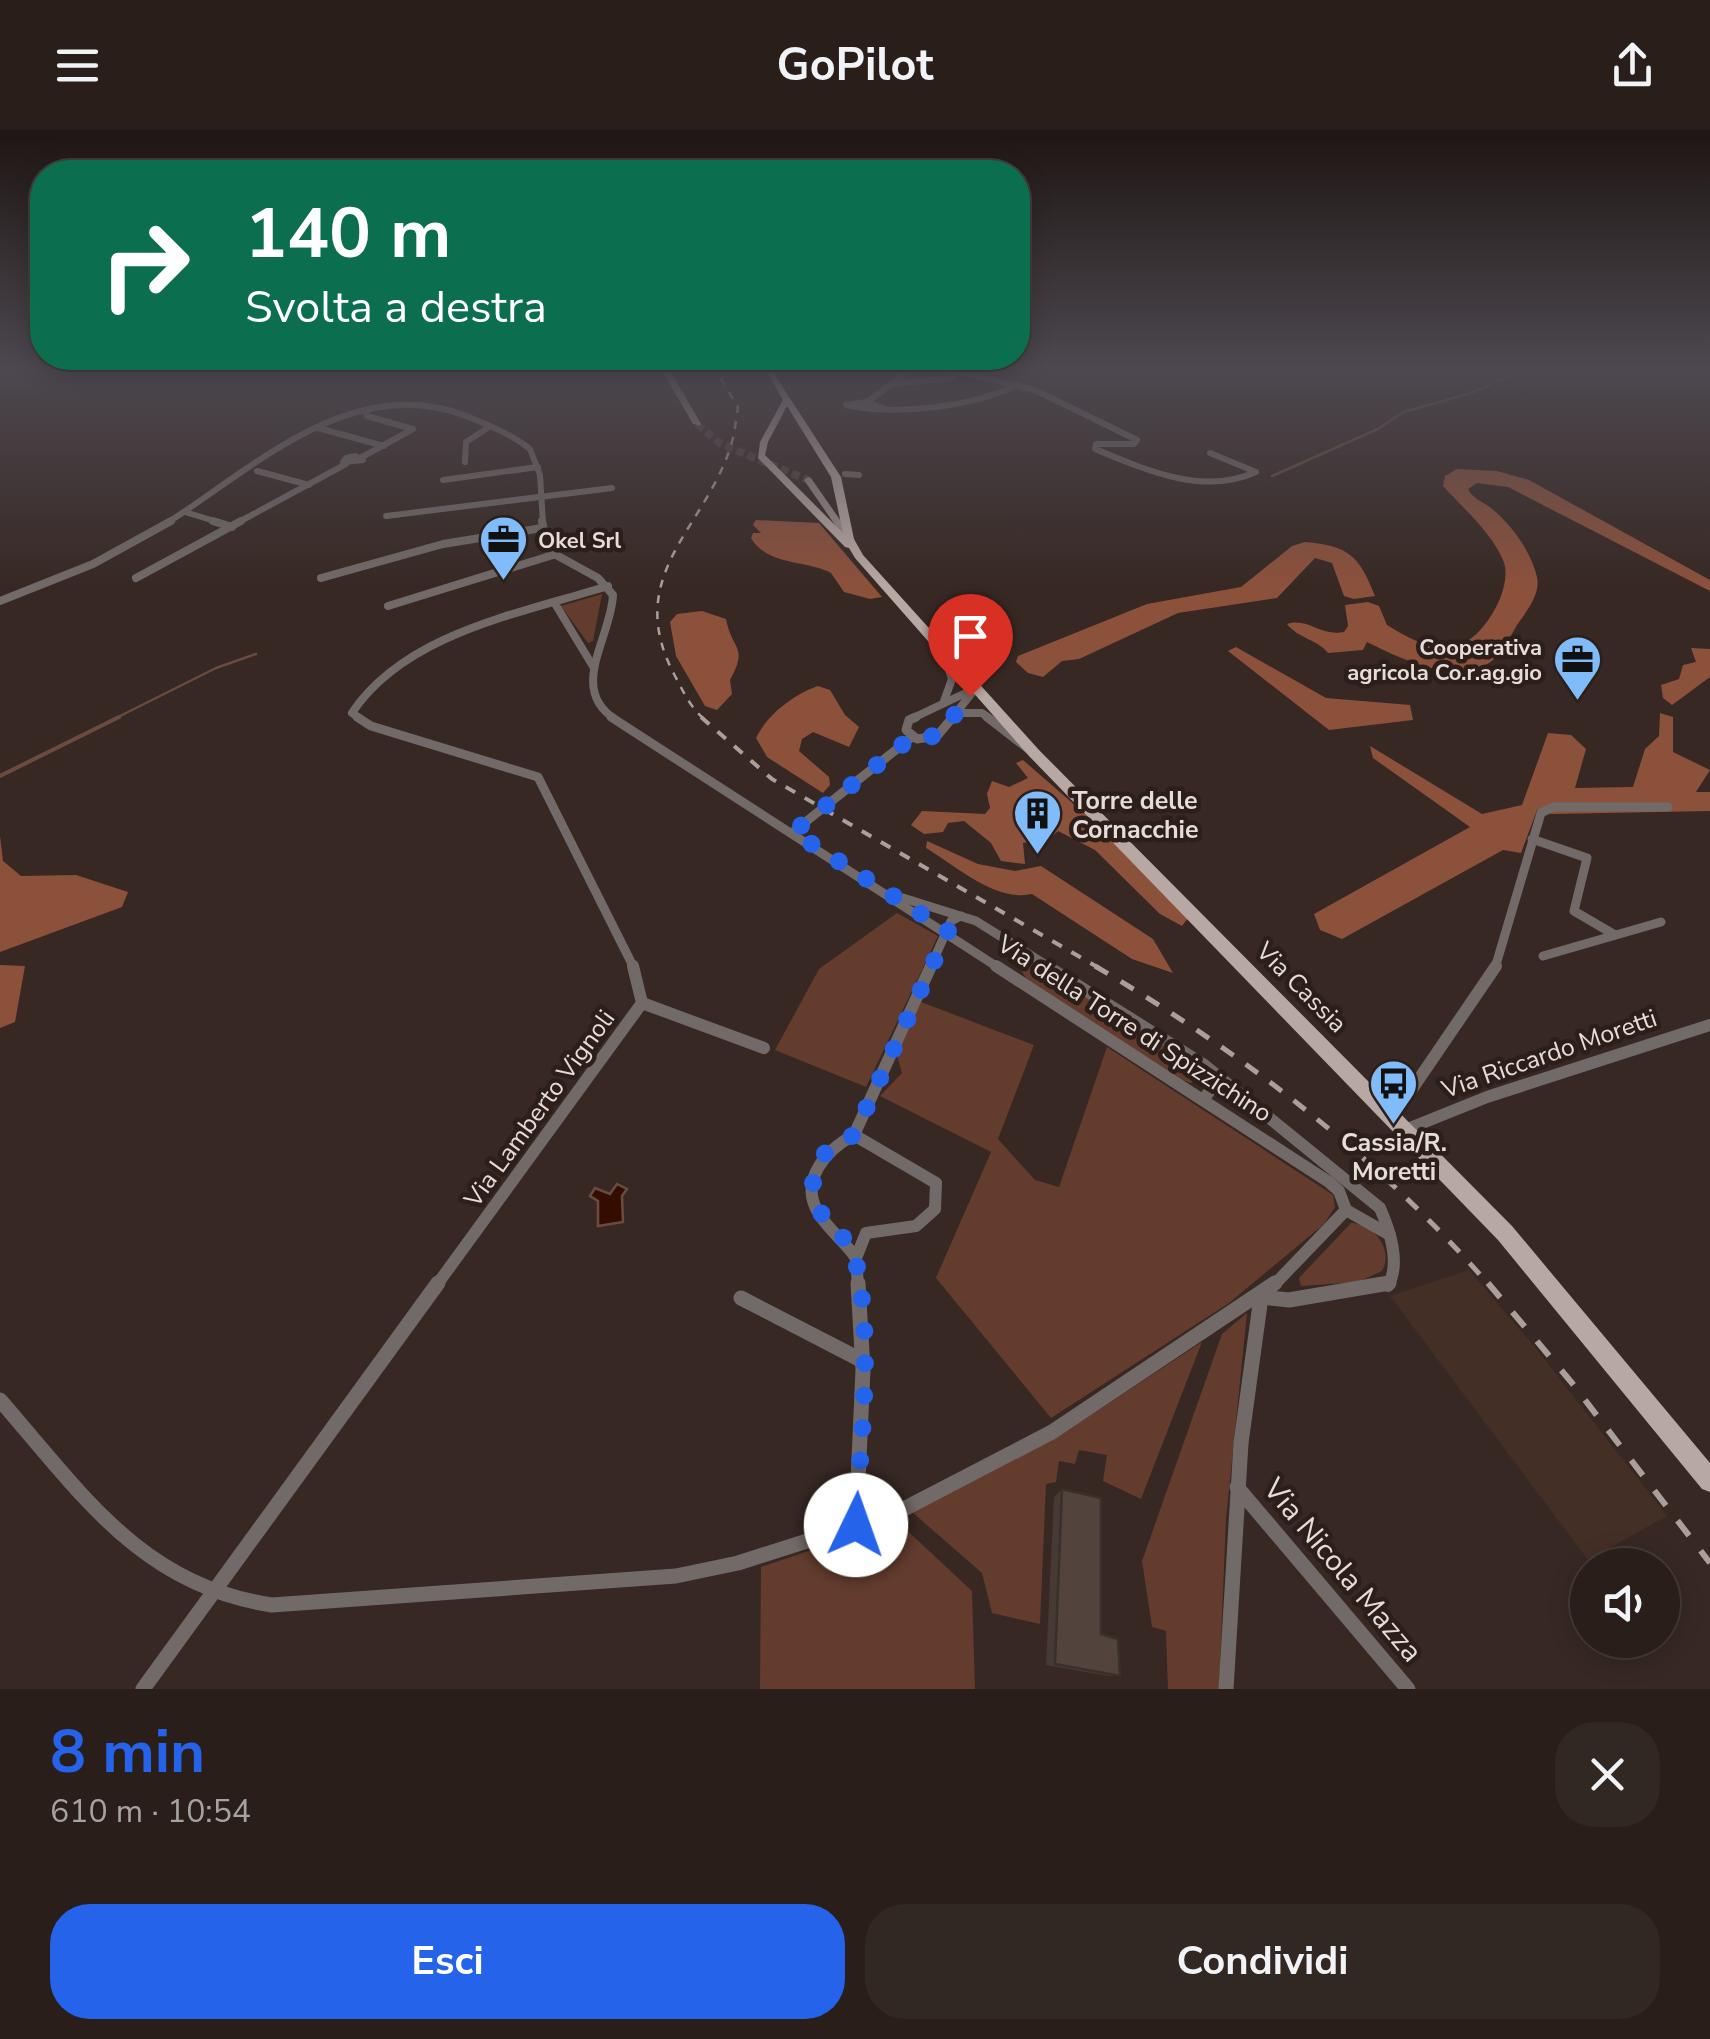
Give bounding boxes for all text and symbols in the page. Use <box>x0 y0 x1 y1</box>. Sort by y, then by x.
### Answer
text: GoPilot <box>777 35 933 96</box>
icon: menu <box>50 38 105 93</box>
icon: share <box>1605 38 1660 93</box>
text: 140 m <box>245 186 451 282</box>
icon: right <box>80 200 210 330</box>
text: Svolta a destra <box>245 277 547 338</box>
office icon: Okel Srl <box>477 514 529 582</box>
place label: Okel Srl <box>538 526 621 556</box>
pin <box>928 594 1013 697</box>
icon: arrive <box>943 609 998 664</box>
place label: Cooperativa agricola Co.r.ag.gio <box>1347 633 1542 688</box>
office icon: Cooperativa agricola Co.r.ag.gio <box>1551 634 1603 702</box>
place label: Torre delle Cornacchie <box>1072 784 1199 847</box>
building icon: Torre delle Cornacchie <box>1011 788 1063 856</box>
street label: Via della Torre di Spizzichino <box>990 927 1278 1130</box>
street label: Via Cassia <box>1248 934 1354 1041</box>
street label: Via Riccardo Moretti <box>1436 1001 1661 1107</box>
street label: Via Lamberto Vignoli <box>456 1003 623 1215</box>
bus stop icon: Cassia/R. Moretti <box>1368 1058 1420 1126</box>
place label: Cassia/R. Moretti <box>1341 1126 1447 1189</box>
street label: Via Nicola Mazza <box>1253 1469 1432 1671</box>
position arrow <box>804 1473 908 1577</box>
map controls <box>1570 1548 1680 1658</box>
button: sound <box>1570 1548 1680 1658</box>
text: 8 min <box>50 1711 205 1793</box>
button: close <box>1555 1722 1660 1827</box>
text: 610 m · 10:54 <box>50 1790 251 1833</box>
button: Esci <box>50 1904 845 2019</box>
button: Condividi <box>865 1904 1660 2019</box>

